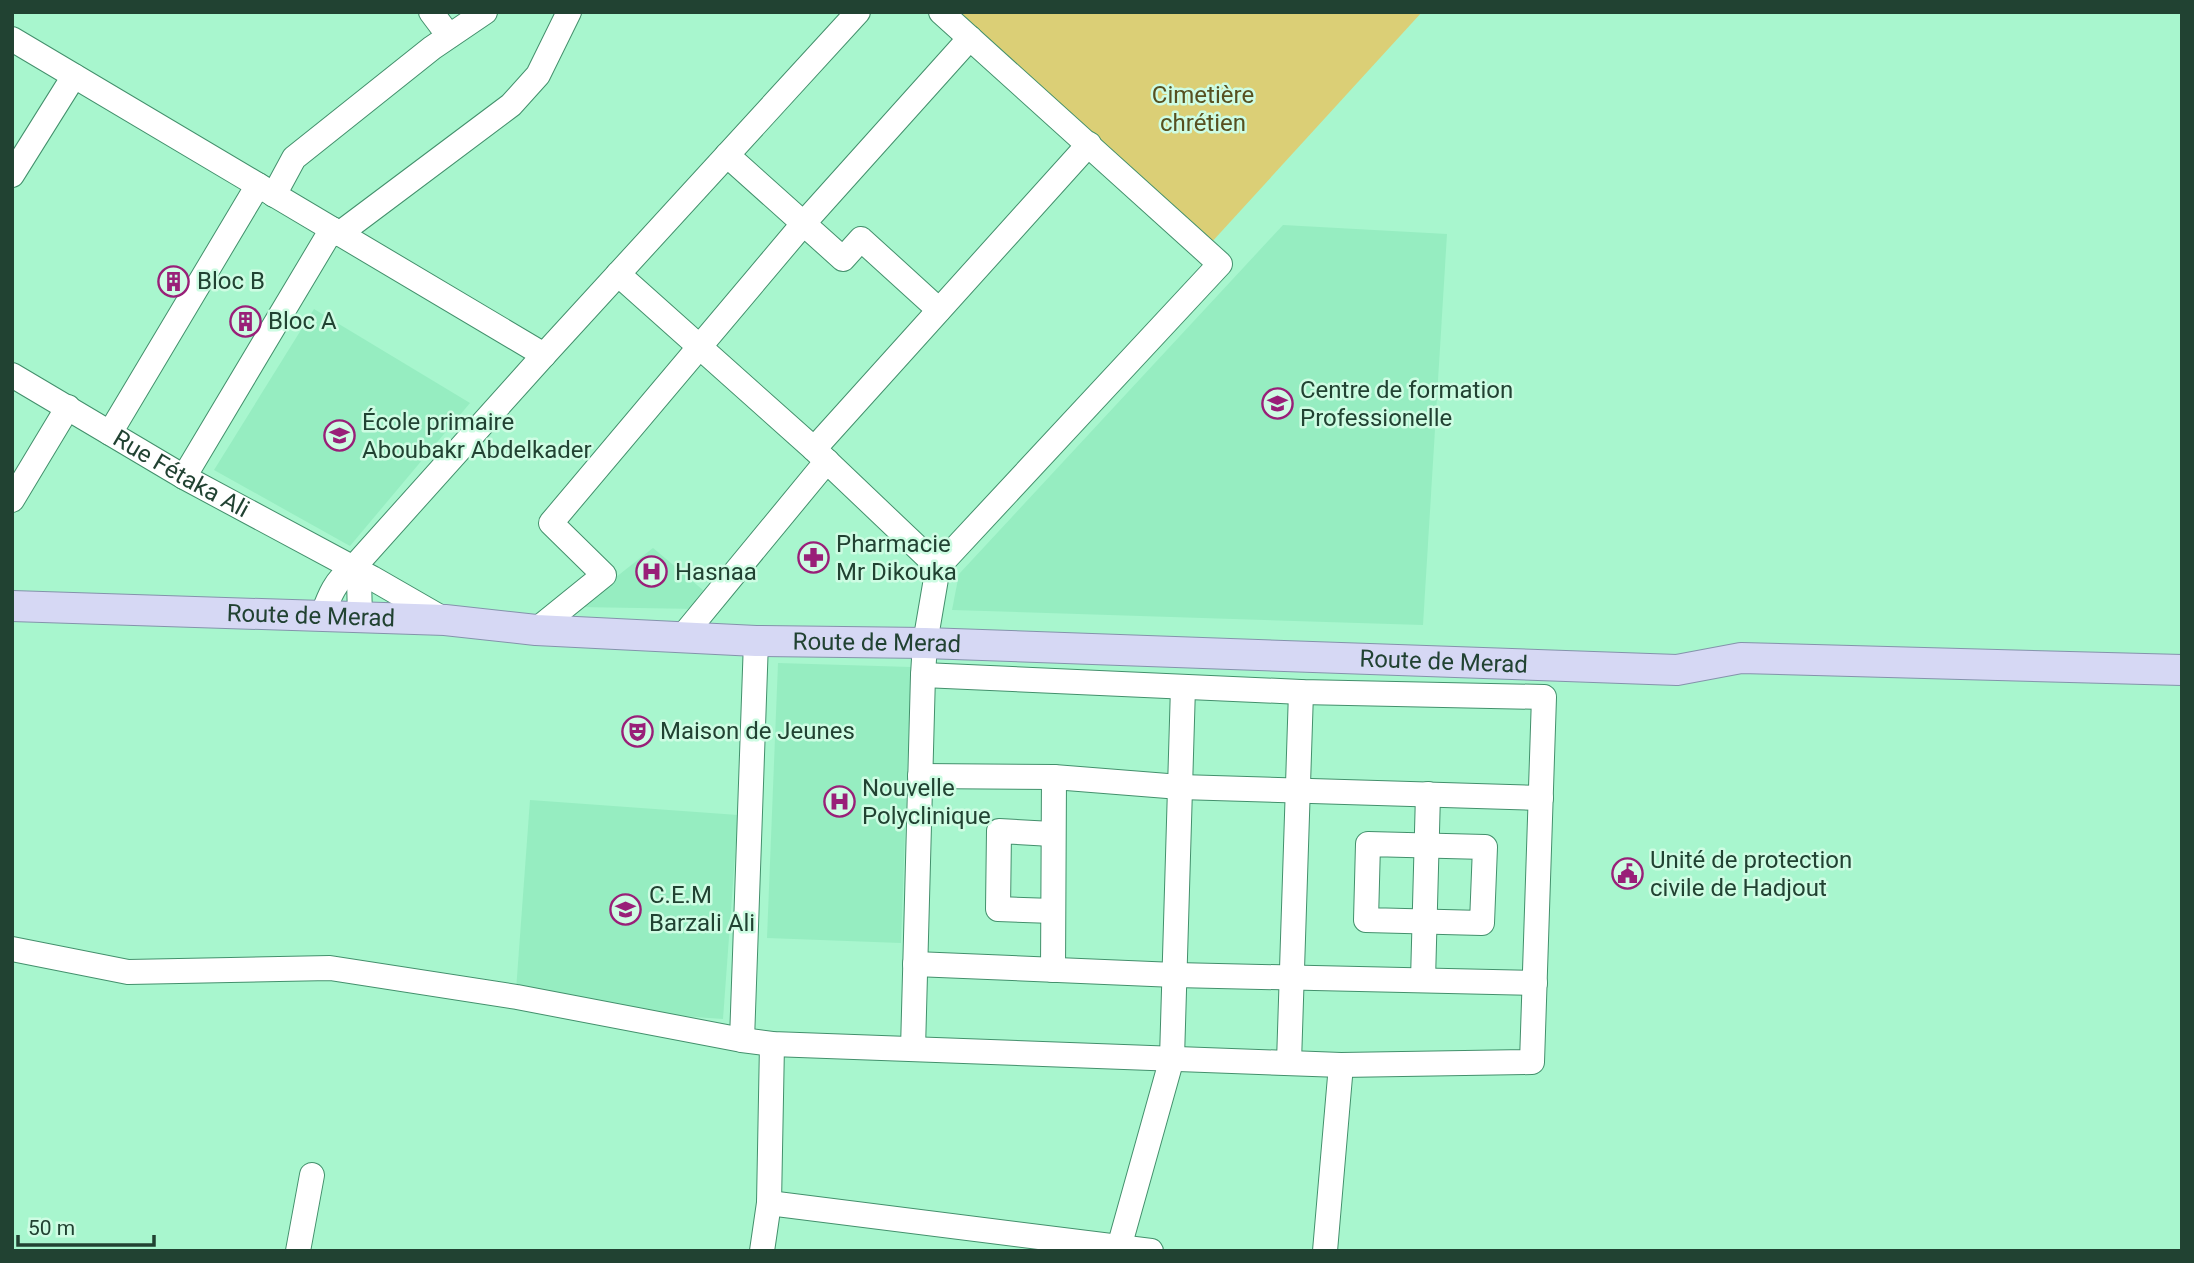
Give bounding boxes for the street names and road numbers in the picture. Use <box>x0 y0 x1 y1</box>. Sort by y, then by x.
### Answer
street label: Rue Fétaka Ali <box>108 424 254 523</box>
street label: Route de Merad <box>226 599 395 632</box>
street label: Route de Merad <box>793 627 962 658</box>
street label: Route de Merad <box>1359 645 1528 679</box>

